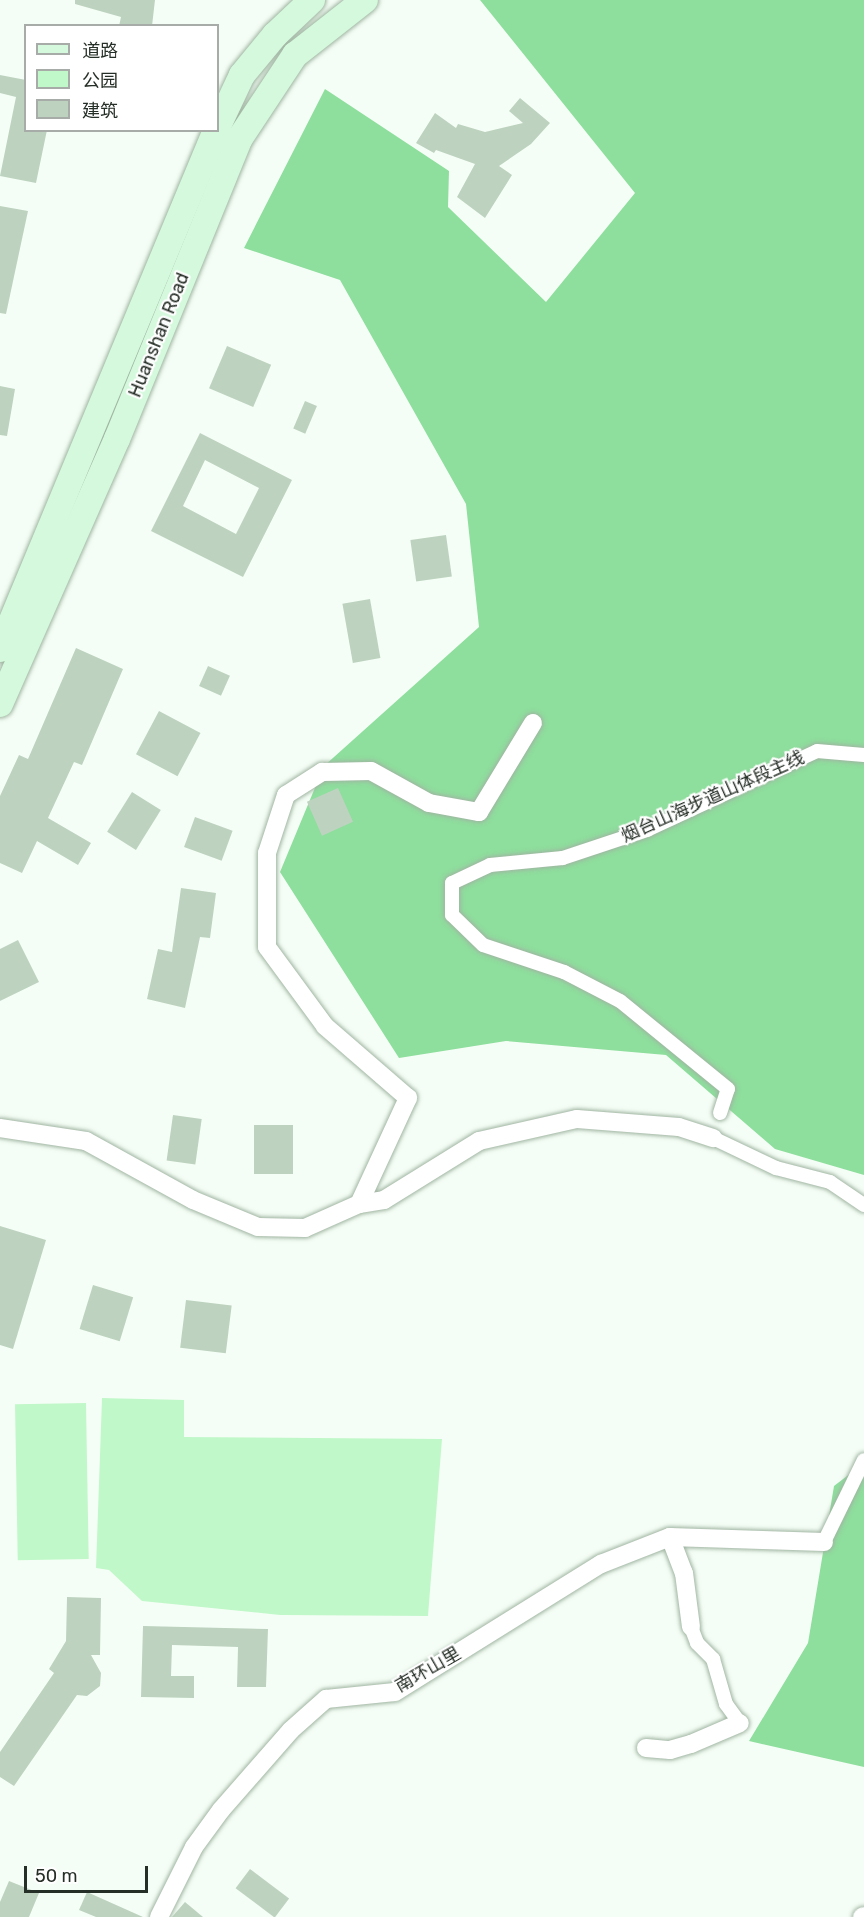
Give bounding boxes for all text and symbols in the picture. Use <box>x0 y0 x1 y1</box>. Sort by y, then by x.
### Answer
legend <box>24 24 219 132</box>
text: 道路 <box>82 40 118 62</box>
text: 公园 <box>82 70 118 92</box>
text: 建筑 <box>82 100 118 122</box>
street label: Huanshan Road <box>124 269 194 401</box>
street label: 烟台山海步道山体段主线 <box>618 747 808 847</box>
street label: 南环山里 <box>391 1643 465 1697</box>
scale bar <box>27 1854 152 1892</box>
text: 50 m <box>35 1865 78 1887</box>

